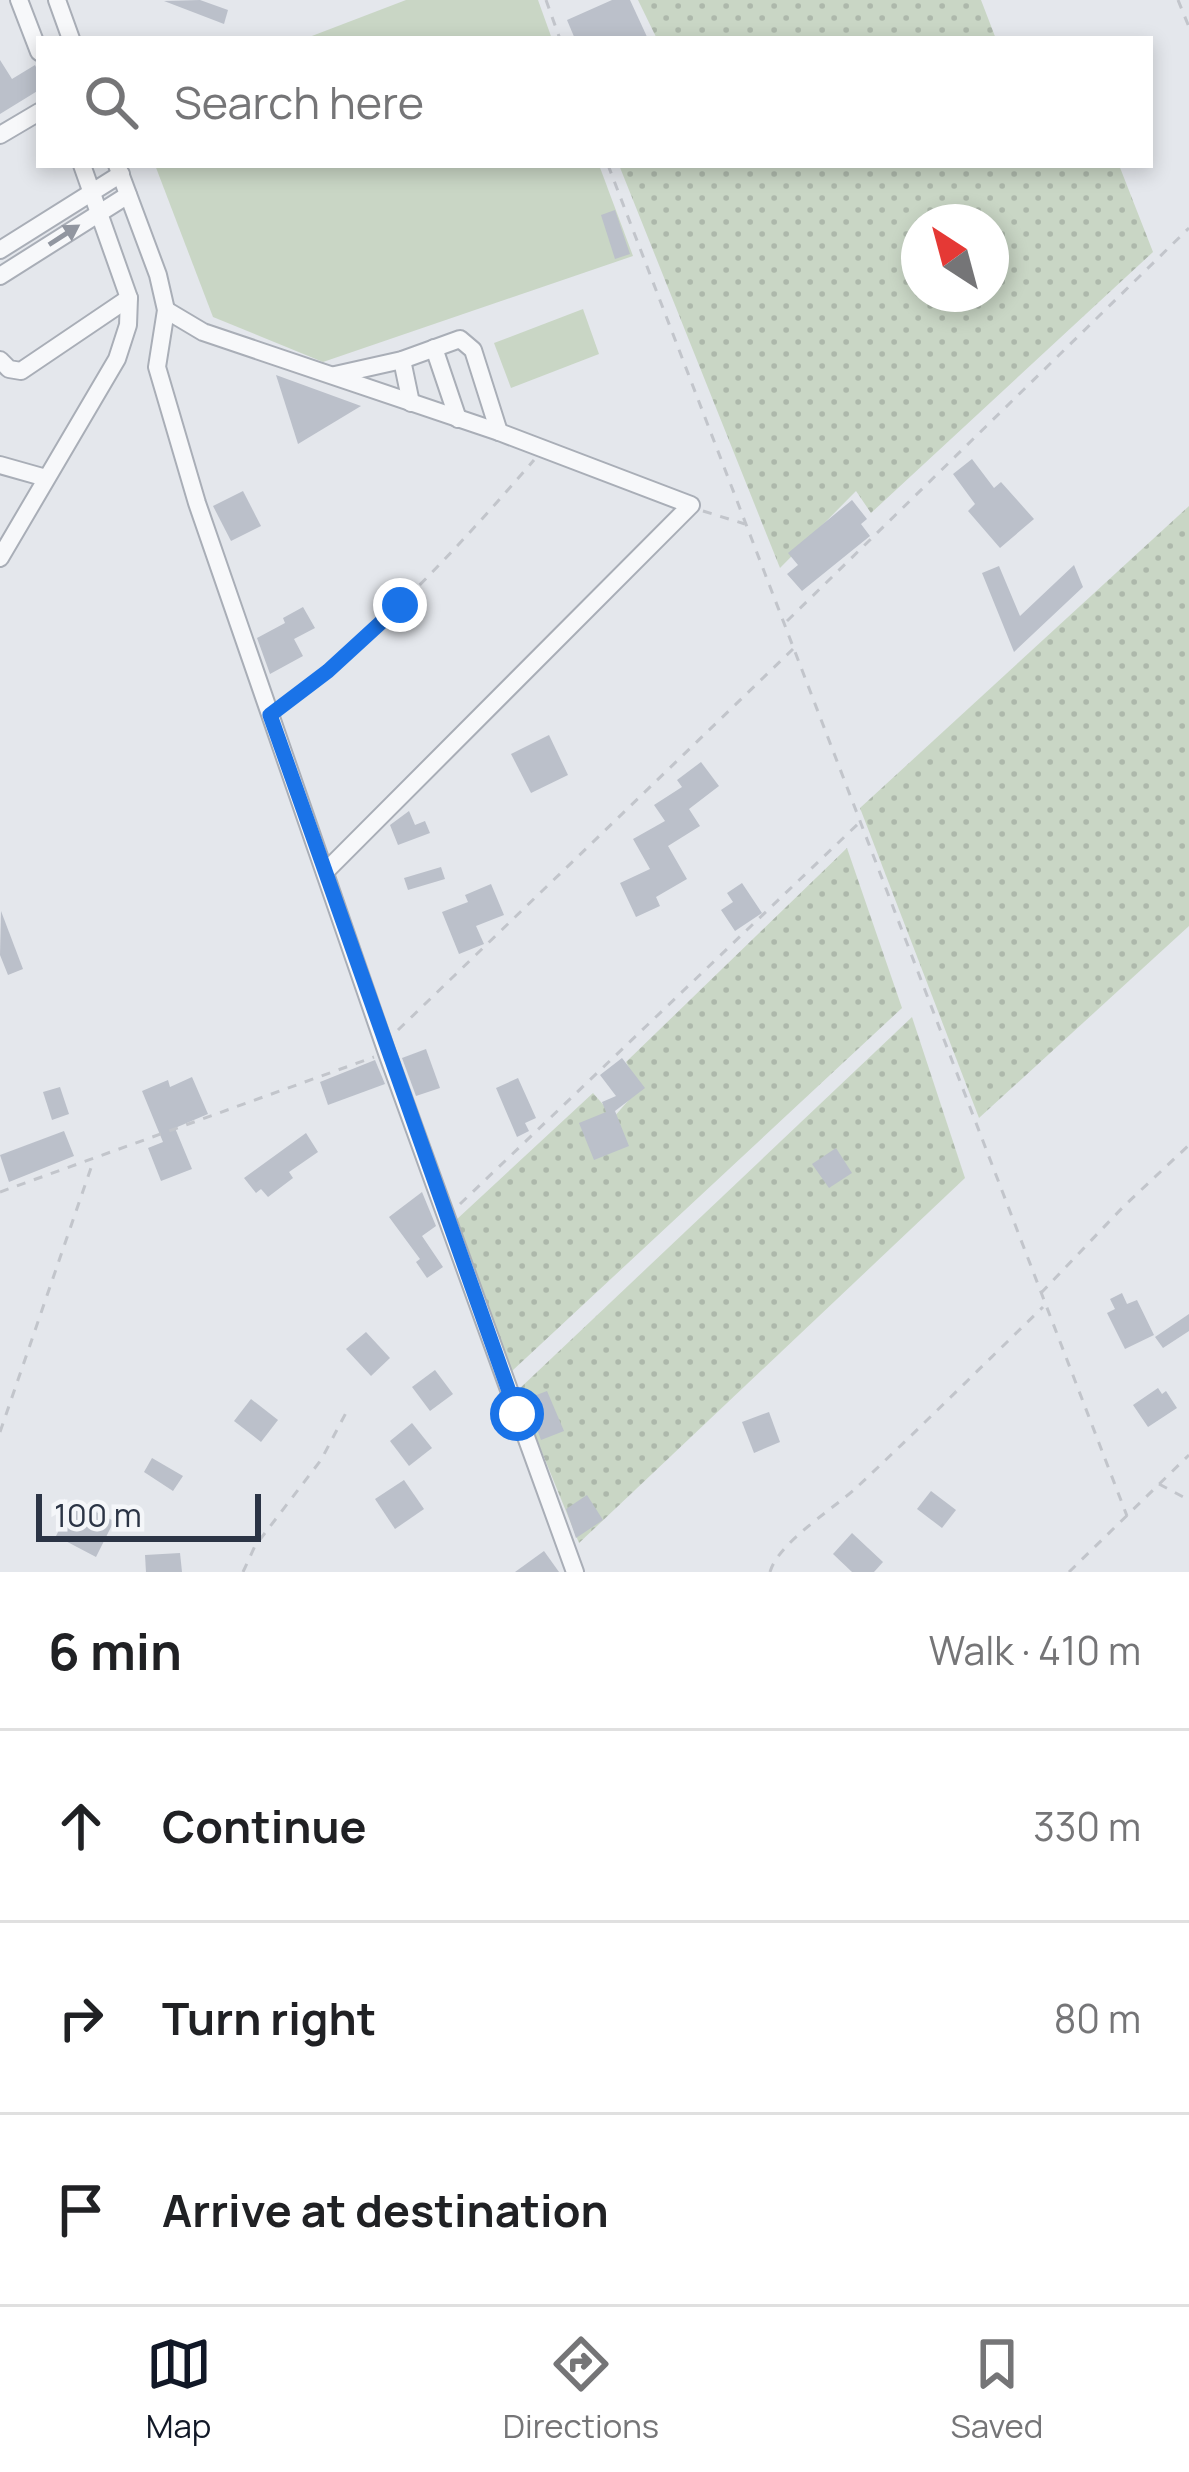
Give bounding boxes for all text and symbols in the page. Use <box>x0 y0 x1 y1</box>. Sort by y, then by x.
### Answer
search box <box>36 36 1153 168</box>
icon: search <box>78 69 144 135</box>
text: Search here <box>174 71 424 133</box>
north arrow <box>901 204 1009 312</box>
one-way arrow <box>47 225 80 247</box>
route end <box>373 578 427 632</box>
route start <box>490 1387 544 1441</box>
scale bar <box>36 1488 261 1541</box>
text: 100 m <box>54 1492 142 1537</box>
text: 6 min <box>48 1616 182 1685</box>
text: Walk · 410 m <box>929 1623 1141 1677</box>
icon: ahead <box>48 1793 114 1859</box>
text: Continue <box>162 1795 367 1857</box>
text: 330 m <box>1033 1799 1141 1853</box>
icon: right <box>48 1985 114 2051</box>
text: Turn right <box>162 1987 376 2049</box>
text: 80 m <box>1054 1991 1141 2045</box>
icon: arrive <box>48 2177 114 2243</box>
text: Arrive at destination <box>162 2179 609 2241</box>
tab: Map <box>146 2331 212 2448</box>
tab: Directions <box>503 2331 659 2448</box>
tab: Saved <box>950 2331 1043 2448</box>

